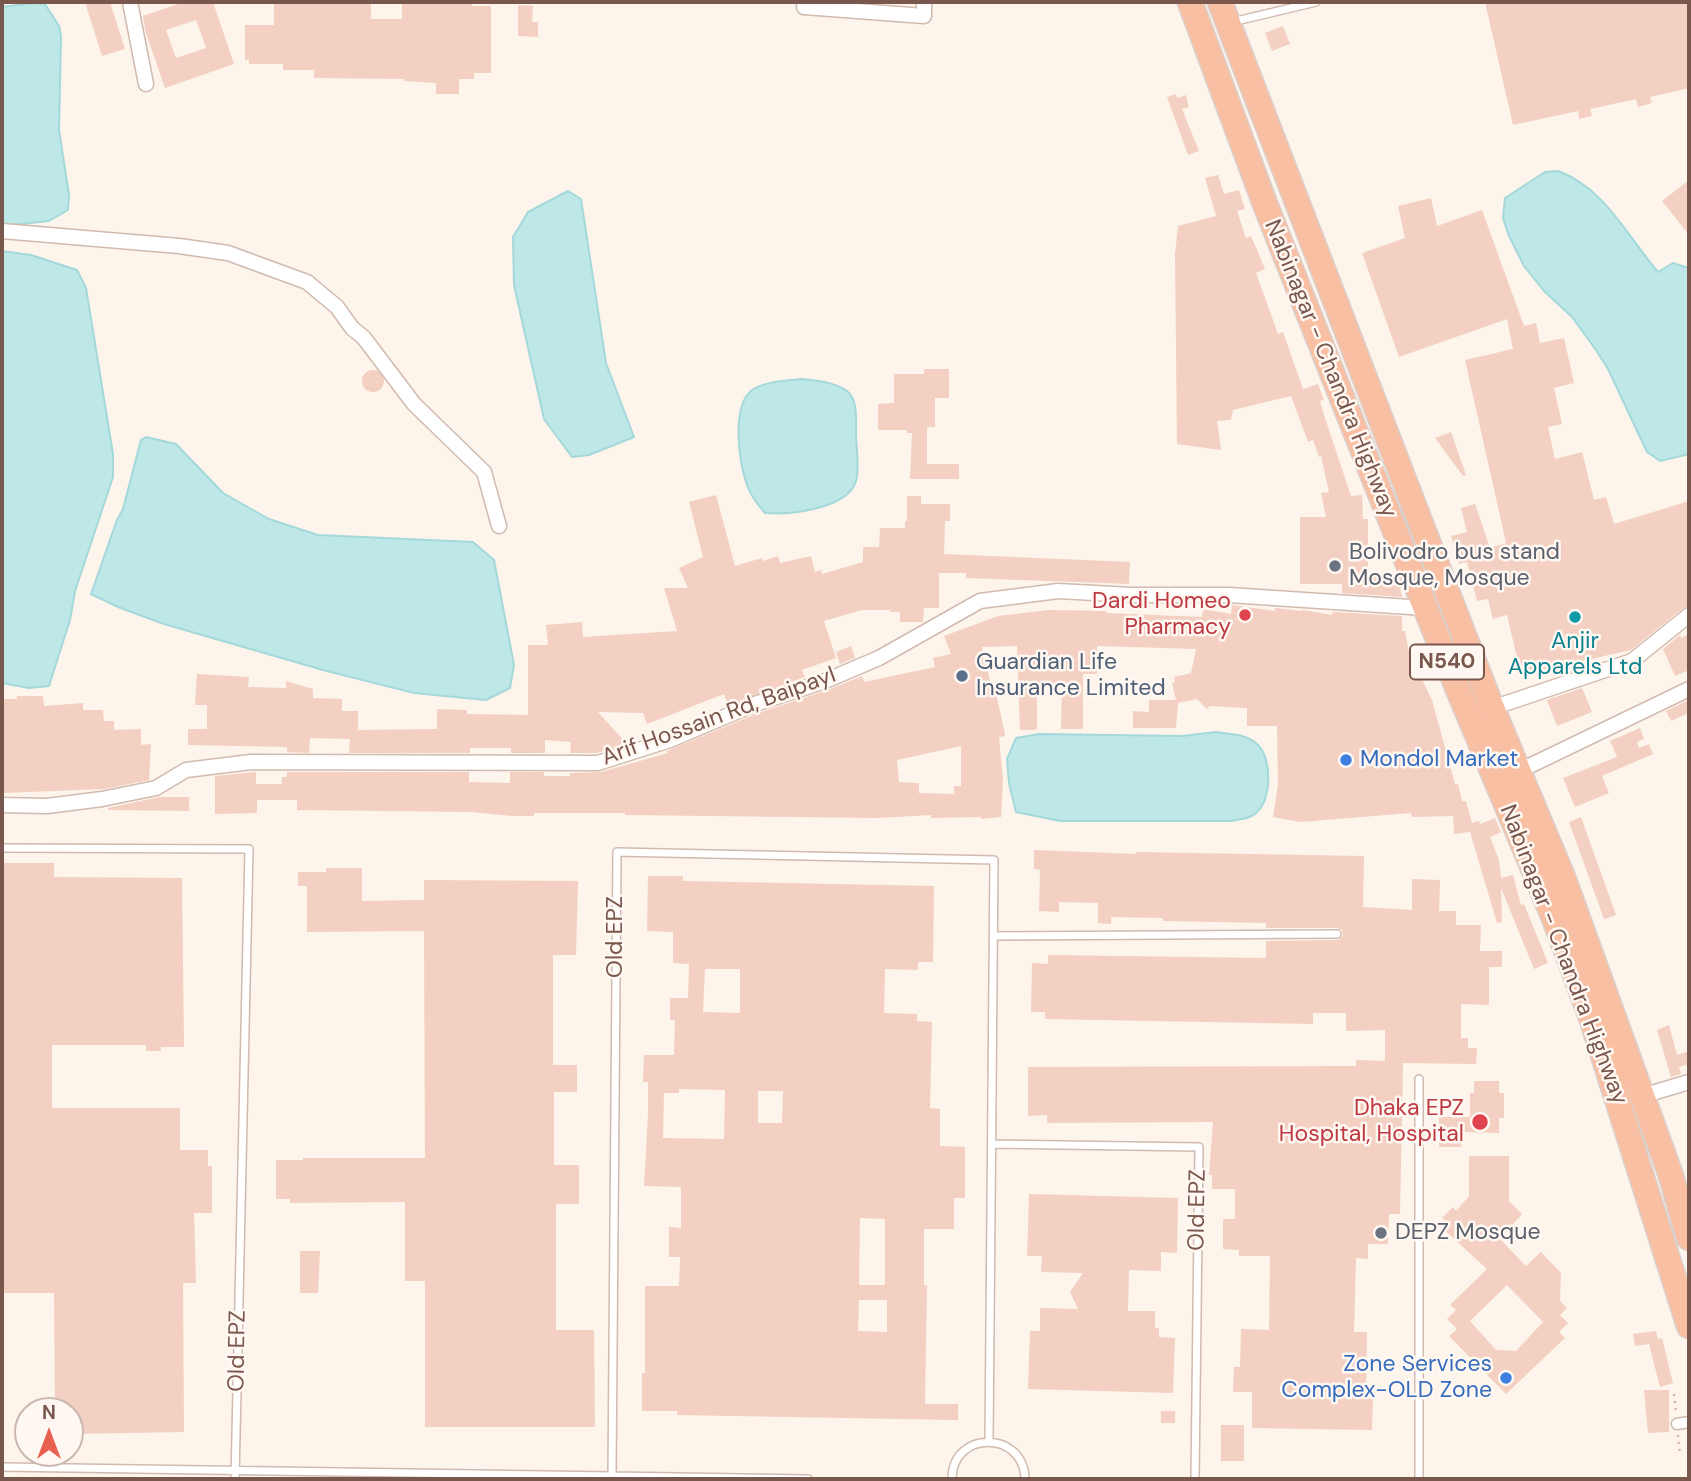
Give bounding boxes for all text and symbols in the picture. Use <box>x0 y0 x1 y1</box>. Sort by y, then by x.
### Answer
street label: Nabinagar - Chandra Highway <box>1257 216 1403 522</box>
place label: Bolivodro bus stand Mosque, Mosque <box>1349 539 1560 593</box>
marker: Bolivodro bus stand Mosque, Mosque <box>1327 558 1343 574</box>
place label: Dardi Homeo Pharmacy <box>1092 588 1231 642</box>
marker: Dardi Homeo Pharmacy <box>1237 607 1253 623</box>
marker: Anjir Apparels Ltd <box>1567 609 1583 625</box>
place label: Anjir Apparels Ltd <box>1508 628 1642 682</box>
road number: N540 <box>1410 644 1484 680</box>
place label: Guardian Life Insurance Limited <box>976 649 1166 703</box>
street label: Arif Hossain Rd, Baipayl <box>598 662 840 772</box>
marker: Guardian Life Insurance Limited <box>954 668 970 684</box>
place label: Mondol Market <box>1360 746 1518 774</box>
marker: Mondol Market <box>1338 752 1354 768</box>
street label: Nabinagar - Chandra Highway <box>1493 801 1633 1109</box>
street label: Old EPZ <box>602 896 630 978</box>
place label: Dhaka EPZ Hospital, Hospital <box>1279 1095 1464 1149</box>
marker: Dhaka EPZ Hospital, Hospital <box>1470 1112 1490 1132</box>
street label: Old EPZ <box>1183 1169 1213 1251</box>
place label: DEPZ Mosque <box>1395 1219 1540 1247</box>
marker: DEPZ Mosque <box>1373 1225 1389 1241</box>
street label: Old EPZ <box>223 1310 253 1392</box>
place label: Zone Services Complex-OLD Zone <box>1281 1351 1492 1405</box>
marker: Zone Services Complex-OLD Zone <box>1498 1370 1514 1386</box>
north arrow <box>14 1397 84 1467</box>
text: N <box>42 1400 56 1425</box>

